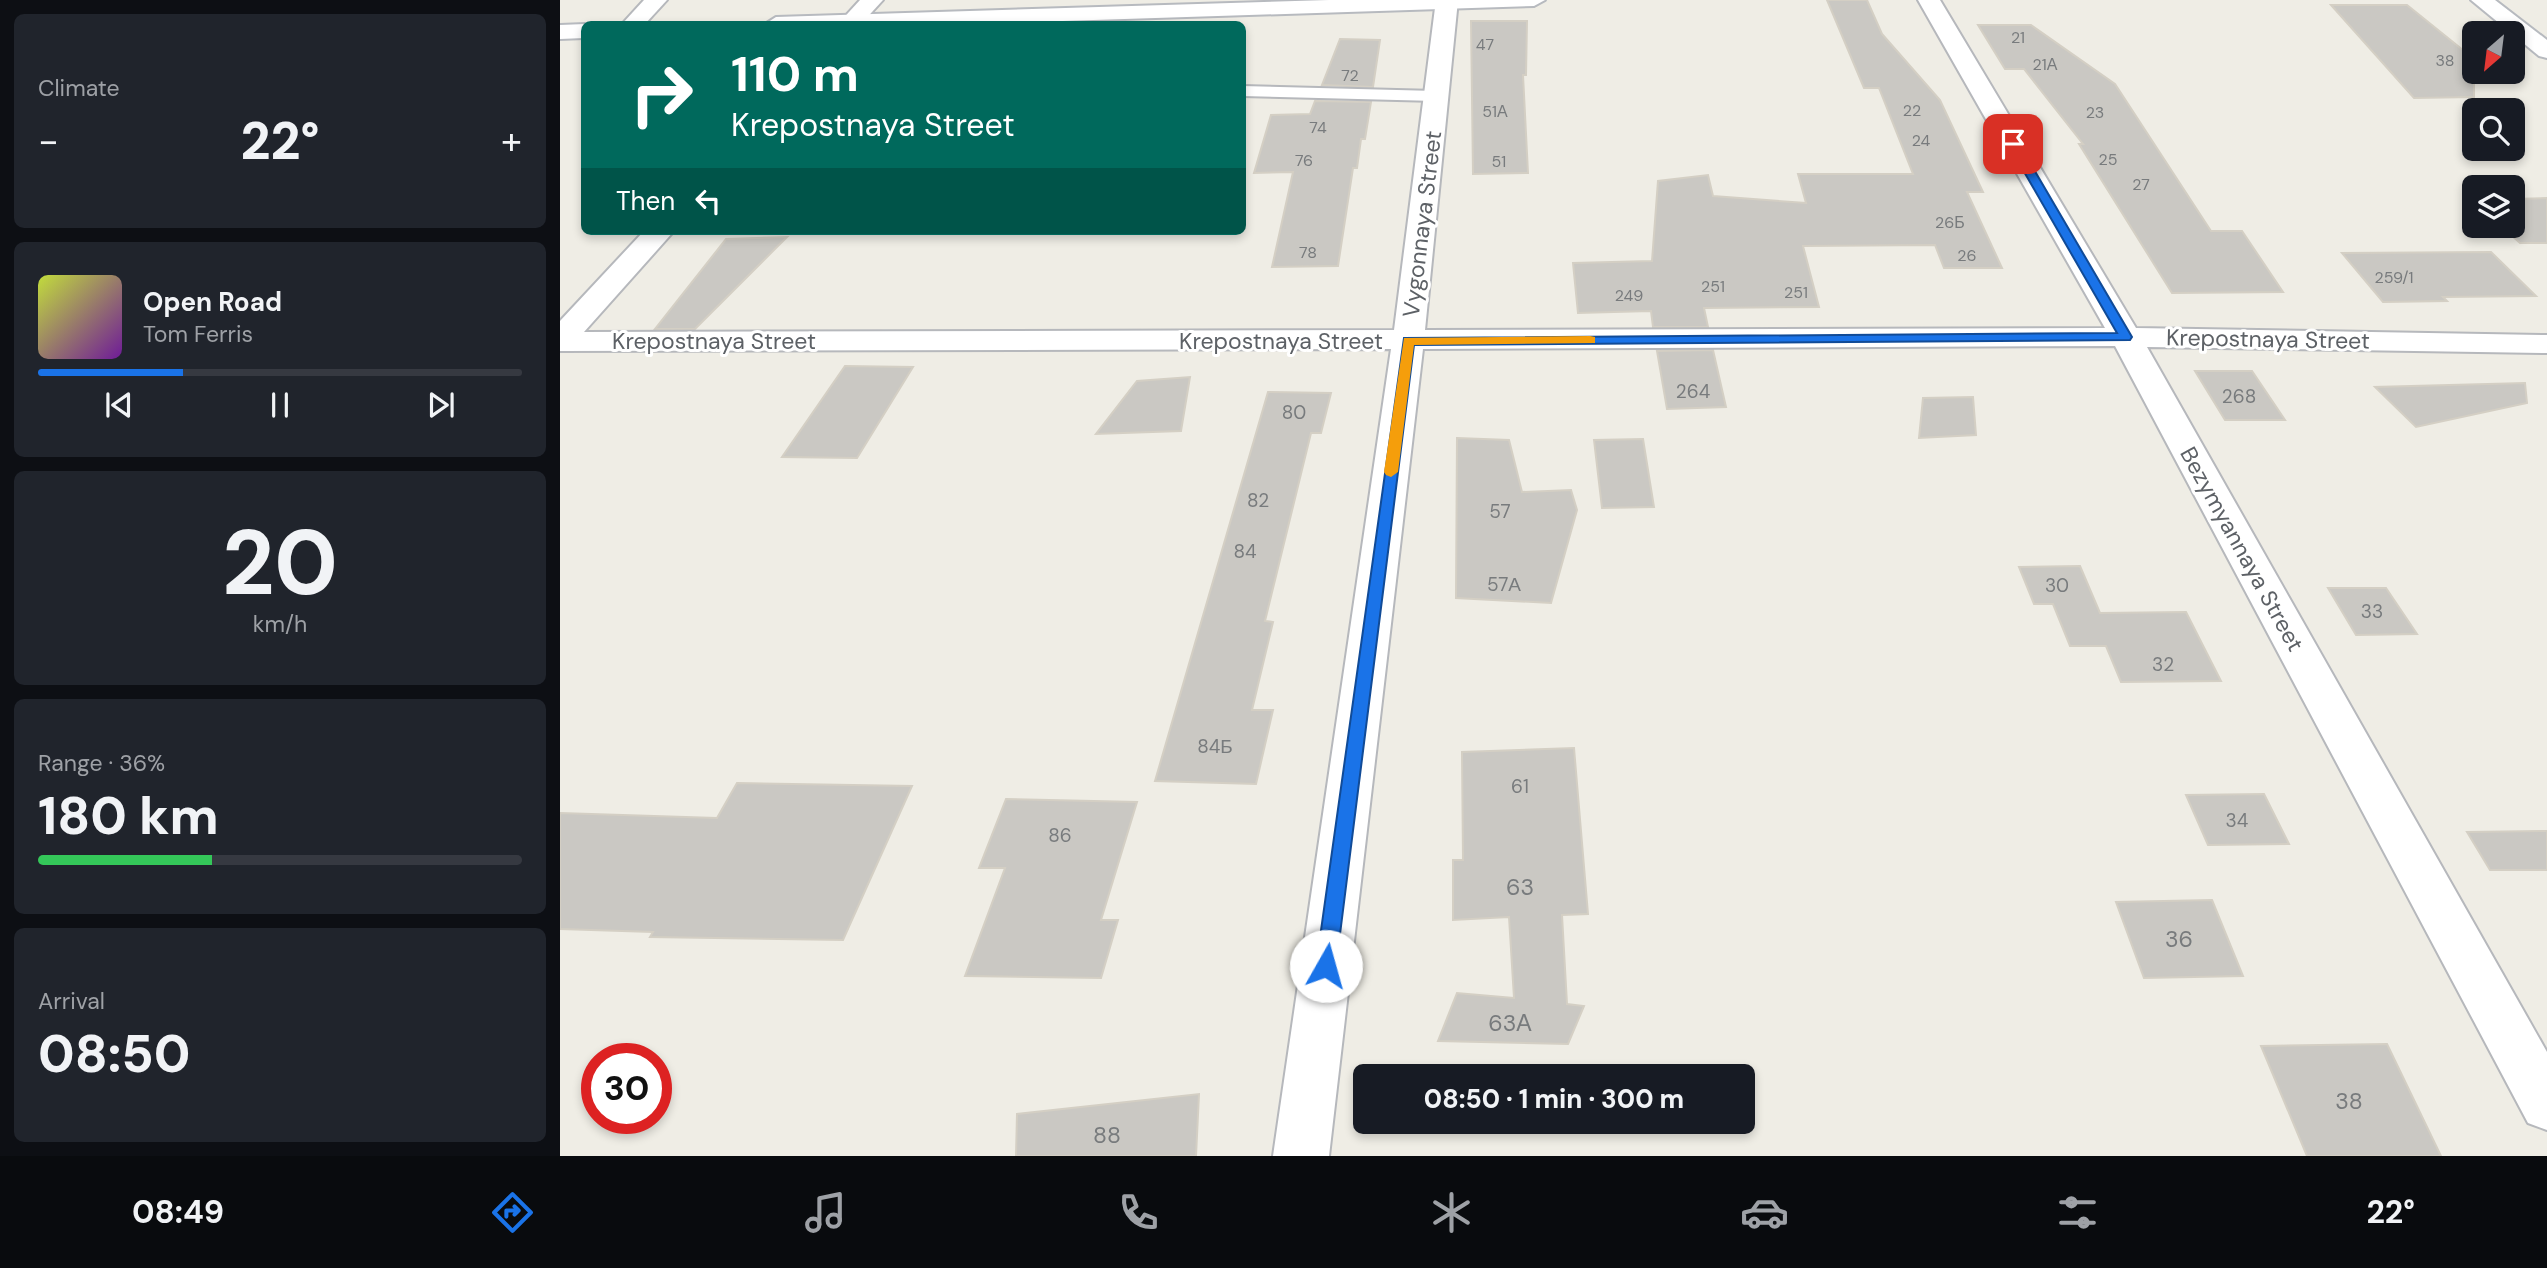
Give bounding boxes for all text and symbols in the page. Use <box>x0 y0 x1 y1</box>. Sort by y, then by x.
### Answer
north arrow <box>2462 21 2525 84</box>
map controls <box>2462 21 2525 238</box>
house number: 21 <box>2011 27 2025 48</box>
house number: 47 <box>1476 34 1494 55</box>
text: 110 m <box>731 42 859 106</box>
icon: right <box>616 49 707 140</box>
house number: 38 <box>2435 50 2455 71</box>
house number: 21А <box>2033 54 2058 75</box>
house number: 72 <box>1341 65 1359 86</box>
text: Climate <box>38 73 120 103</box>
button: search <box>2462 98 2525 161</box>
house number: 22 <box>1903 100 1921 121</box>
house number: 51А <box>1482 101 1508 122</box>
house number: 23 <box>2086 102 2104 123</box>
text: Krepostnaya Street <box>731 104 1015 146</box>
text: 22° <box>240 107 320 175</box>
pin <box>1983 114 2043 174</box>
text: − <box>38 116 59 166</box>
text: + <box>501 116 522 166</box>
house number: 74 <box>1309 117 1327 138</box>
icon: arrive <box>1994 125 2032 163</box>
street label: Vygonnaya Street <box>1396 129 1448 319</box>
house number: 24 <box>1912 130 1931 151</box>
house number: 25 <box>2099 149 2117 170</box>
house number: 76 <box>1295 150 1313 171</box>
house number: 51 <box>1492 151 1506 172</box>
house number: 27 <box>2132 174 2150 195</box>
button: layers <box>2462 175 2525 238</box>
icon: left <box>689 182 727 220</box>
text: Then <box>616 184 675 218</box>
house number: 26Б <box>1935 212 1965 233</box>
house number: 78 <box>1299 242 1317 263</box>
house number: 26 <box>1957 245 1977 266</box>
house number: 259/1 <box>2374 267 2414 288</box>
house number: 251 <box>1701 276 1725 297</box>
house number: 251 <box>1784 282 1808 303</box>
text: Open Road <box>143 285 282 319</box>
house number: 249 <box>1615 285 1643 306</box>
text: Tom Ferris <box>143 319 253 349</box>
street label: Krepostnaya Street <box>2166 322 2370 356</box>
street label: Krepostnaya Street <box>612 326 816 356</box>
street label: Krepostnaya Street <box>1179 326 1383 356</box>
house number: 264 <box>1676 379 1710 404</box>
house number: 268 <box>2222 384 2256 409</box>
icon: previous <box>100 386 138 424</box>
icon: pause <box>261 386 299 424</box>
icon: next <box>422 386 460 424</box>
house number: 80 <box>1282 400 1306 425</box>
street label: Bezymyannaya Street <box>2173 441 2311 657</box>
house number: 82 <box>1247 488 1269 513</box>
house number: 57 <box>1489 499 1511 524</box>
text: 20 <box>222 504 338 622</box>
house number: 84 <box>1233 539 1257 564</box>
house number: 57А <box>1487 572 1521 597</box>
house number: 30 <box>2045 573 2069 598</box>
house number: 33 <box>2361 599 2383 624</box>
text: km/h <box>253 609 307 639</box>
house number: 32 <box>2152 652 2174 677</box>
house number: 84Б <box>1197 734 1233 759</box>
text: Range · 36% <box>38 748 165 778</box>
house number: 61 <box>1511 774 1529 799</box>
text: 180 km <box>38 782 219 850</box>
house number: 34 <box>2226 808 2248 833</box>
house number: 86 <box>1048 823 1072 848</box>
house number: 63 <box>1506 872 1534 902</box>
house number: 36 <box>2165 924 2193 954</box>
position arrow <box>1289 929 1363 1003</box>
text: Arrival <box>38 986 105 1016</box>
house number: 63А <box>1488 1008 1532 1038</box>
text: 08:50 <box>38 1020 190 1088</box>
speed limit sign: 30 <box>581 1043 672 1134</box>
text: 08:50 · 1 min · 300 m <box>1424 1082 1684 1116</box>
house number: 38 <box>2335 1086 2363 1116</box>
house number: 88 <box>1093 1120 1121 1150</box>
icon: directions <box>488 1188 537 1237</box>
icon: music <box>801 1188 850 1237</box>
icon: phone <box>1114 1188 1163 1237</box>
icon: climate <box>1427 1188 1476 1237</box>
icon: car <box>1740 1188 1789 1237</box>
icon: filters <box>2053 1188 2102 1237</box>
text: 08:49 <box>132 1191 224 1233</box>
text: 22° <box>2366 1191 2415 1233</box>

